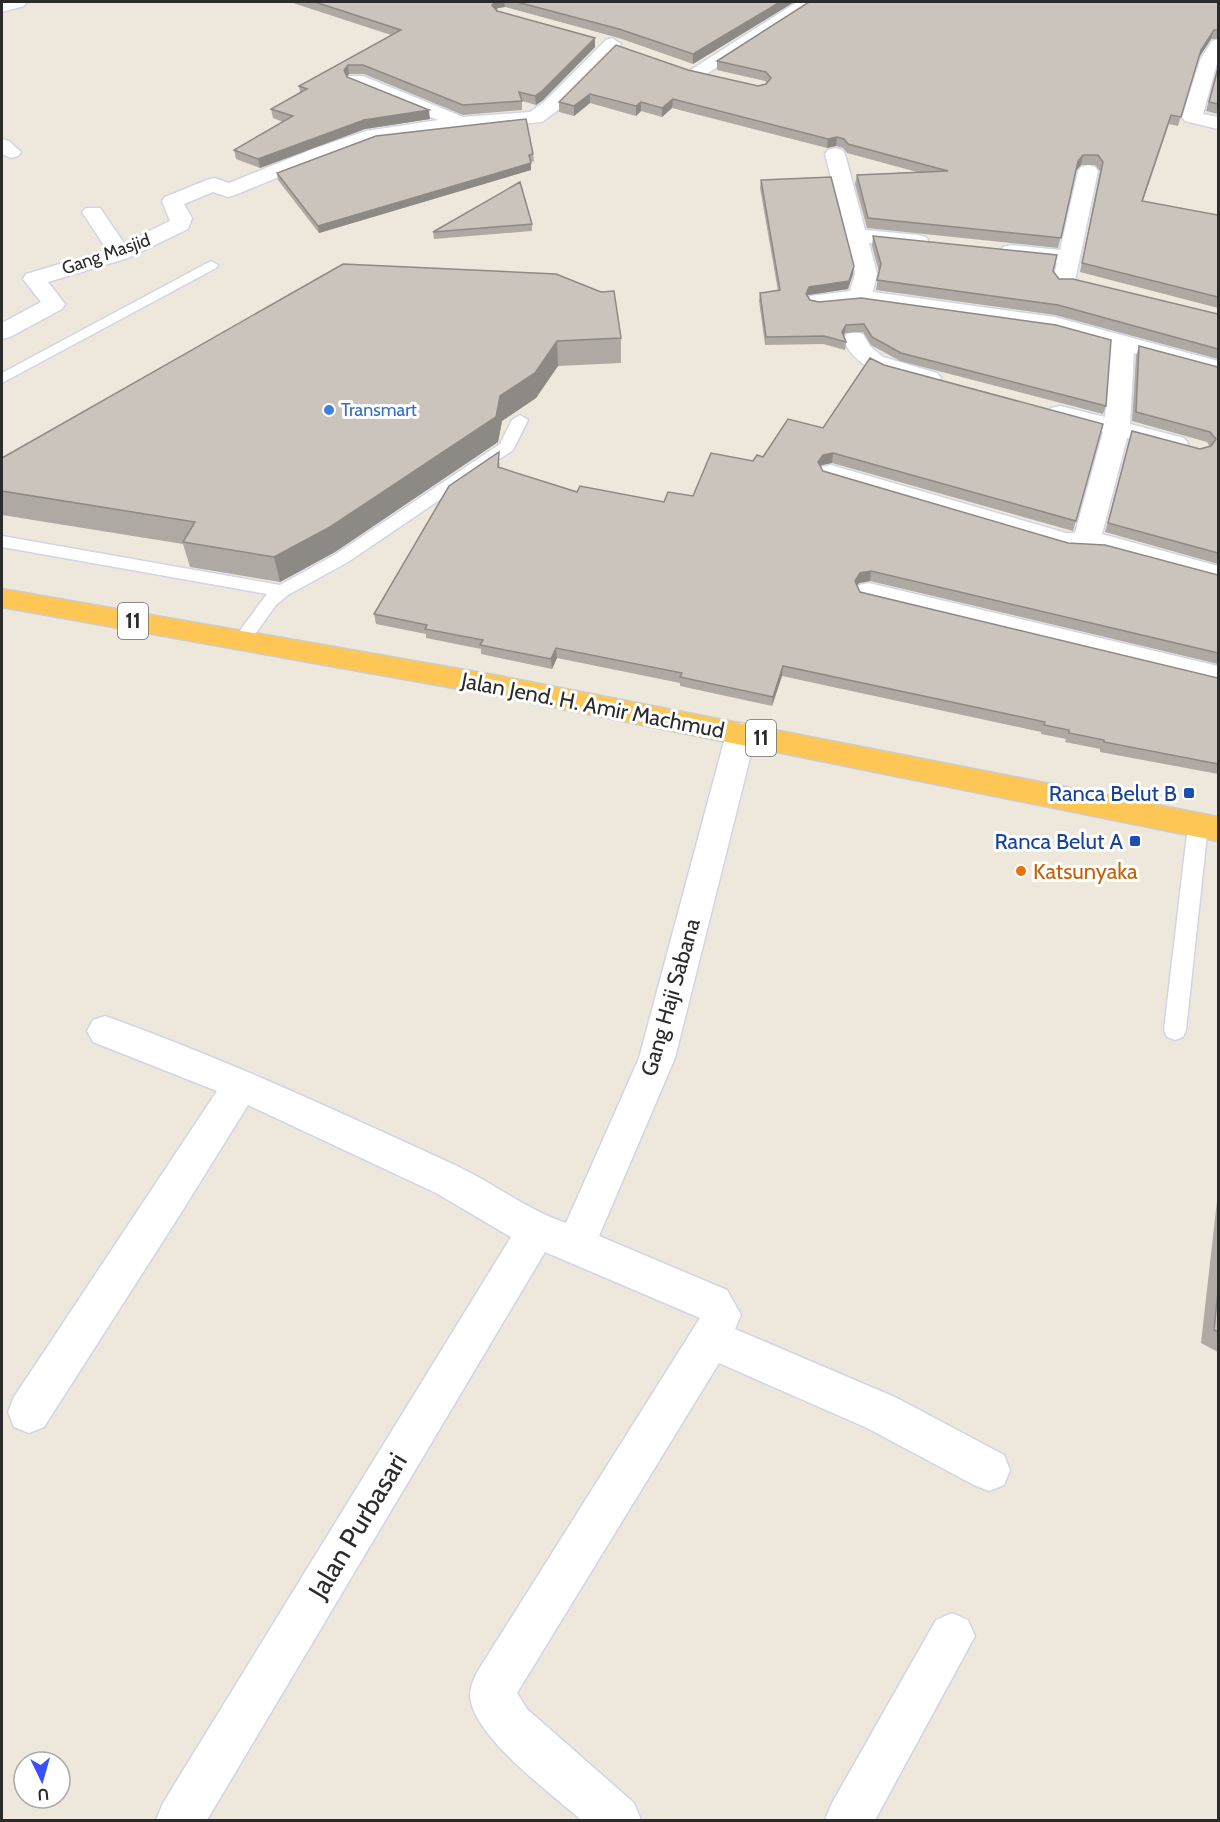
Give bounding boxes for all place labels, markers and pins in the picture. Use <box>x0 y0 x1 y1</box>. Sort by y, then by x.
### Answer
place label: Transmart <box>341 399 417 421</box>
marker: Transmart <box>322 403 336 417</box>
place label: Ranca Belut B <box>1049 780 1177 807</box>
marker: Ranca Belut B <box>1182 786 1196 800</box>
place label: Ranca Belut A <box>994 828 1123 855</box>
marker: Ranca Belut A <box>1128 834 1142 848</box>
place label: Katsunyaka <box>1033 858 1138 885</box>
marker: Katsunyaka <box>1014 864 1028 878</box>

